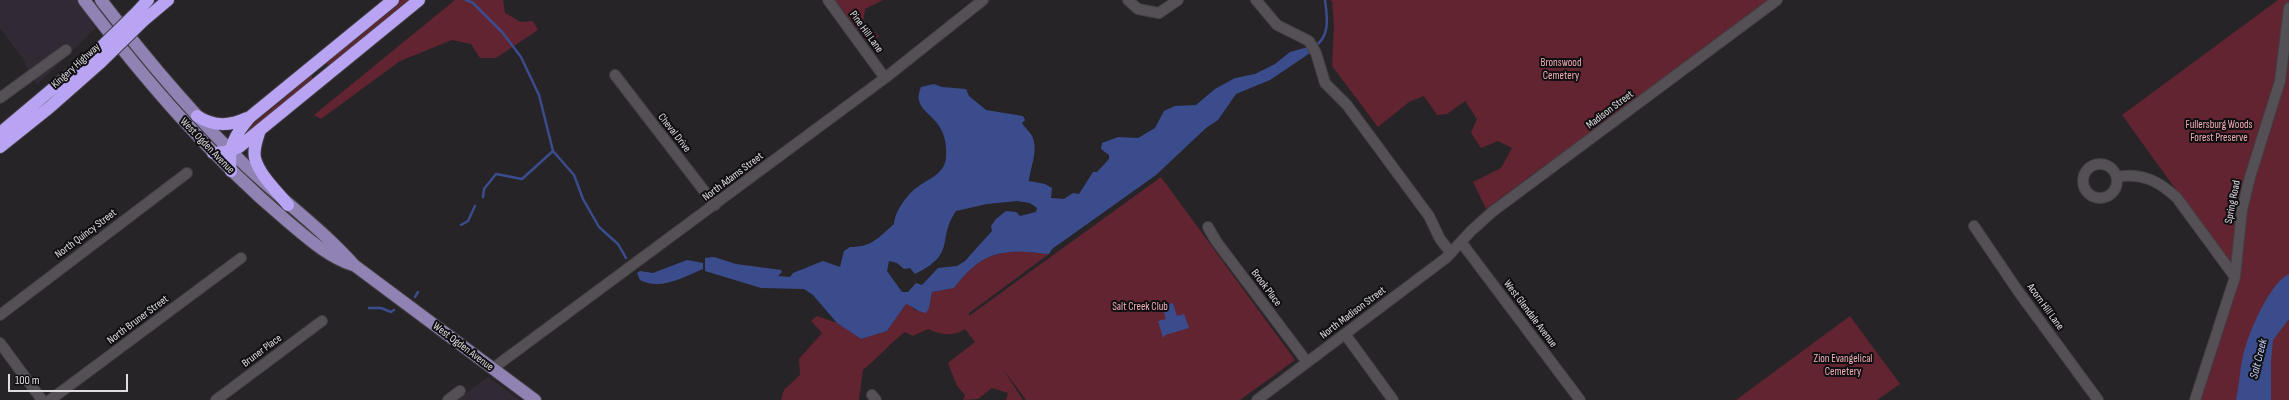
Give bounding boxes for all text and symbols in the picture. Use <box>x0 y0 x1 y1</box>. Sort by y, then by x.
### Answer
street label: Pine Hill Lane <box>846 9 886 55</box>
street label: Kingery Highway <box>49 41 103 91</box>
park label: Bronswood Cemetery <box>1541 56 1581 82</box>
street label: Madison Street <box>1584 88 1636 132</box>
street label: Cheval Drive <box>655 111 693 155</box>
street label: West Ogden Avenue <box>177 115 237 177</box>
park label: Fullersburg Woods Forest Preserve <box>2185 118 2253 144</box>
street label: North Adams Street <box>700 150 766 204</box>
street label: Spring Road <box>2222 179 2244 225</box>
street label: North Quincy Street <box>53 207 119 261</box>
street label: Brook Place <box>1248 267 1284 309</box>
street label: West Glendale Avenue <box>1500 278 1560 350</box>
street label: Acorn Hill Lane <box>2024 281 2066 333</box>
street label: North Madison Street <box>1318 284 1388 342</box>
street label: North Bruner Street <box>105 293 171 347</box>
park label: Salt Creek Club <box>1112 300 1168 314</box>
street label: West Ogden Avenue <box>430 320 496 374</box>
street label: Bruner Place <box>240 332 284 370</box>
water label: Salt Creek <box>2247 338 2271 380</box>
park label: Zion Evangelical Cemetery <box>1814 352 1872 378</box>
scale bar <box>10 366 130 392</box>
text: 100 m <box>15 373 40 388</box>

